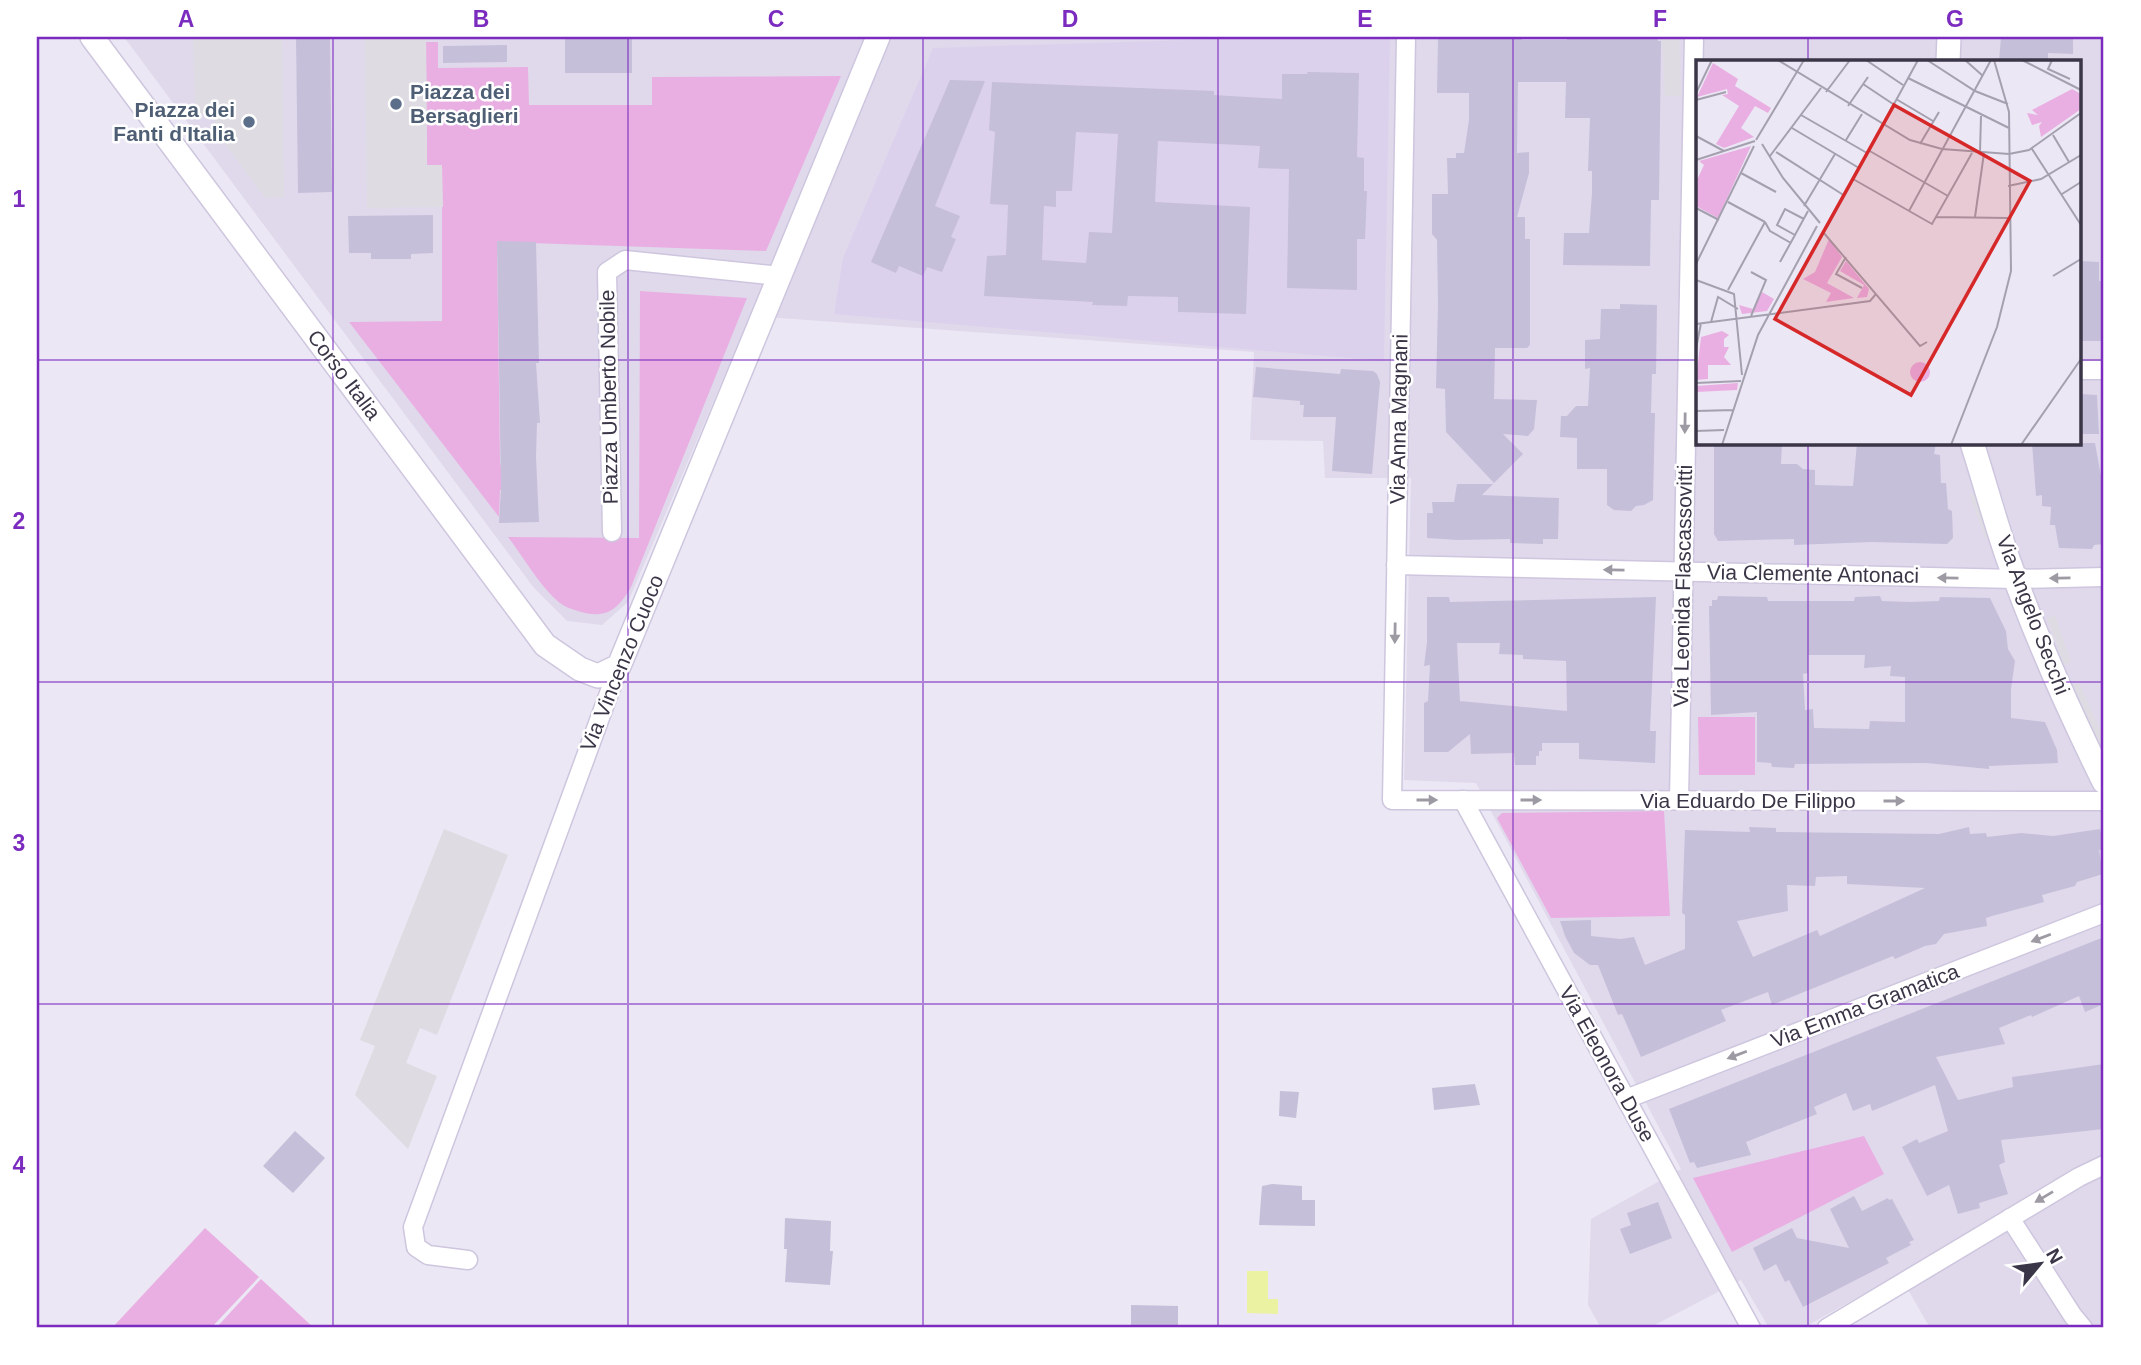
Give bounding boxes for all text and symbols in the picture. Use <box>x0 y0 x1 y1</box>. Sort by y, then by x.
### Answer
text: A <box>178 6 194 32</box>
text: B <box>473 6 489 32</box>
text: C <box>768 6 784 32</box>
text: D <box>1062 6 1078 32</box>
text: E <box>1357 6 1373 32</box>
text: F <box>1653 6 1667 32</box>
text: G <box>1946 6 1964 32</box>
inset map <box>1696 60 2082 444</box>
place label: Piazza dei Bersaglieri <box>410 80 519 127</box>
marker: Piazza dei Bersaglieri <box>388 96 404 112</box>
place label: Piazza dei Fanti d'Italia <box>113 98 235 145</box>
marker: Piazza dei Fanti d'Italia <box>241 114 257 130</box>
text: 1 <box>13 186 26 212</box>
street label: Piazza Umberto Nobile <box>595 289 622 505</box>
street label: Corso Italia <box>303 325 386 424</box>
street label: Via Anna Magnani <box>1386 334 1411 504</box>
one-way arrow <box>1680 413 1691 435</box>
street label: Via Leonida Flascassovitti <box>1669 465 1696 707</box>
text: 2 <box>13 508 25 534</box>
street label: Via Angelo Secchi <box>1992 532 2074 698</box>
street label: Via Clemente Antonaci <box>1707 560 1919 587</box>
one-way arrow <box>1603 564 1625 575</box>
street label: Via Vincenzo Cuoco <box>576 571 667 754</box>
one-way arrow <box>1937 572 1959 583</box>
one-way arrow <box>2049 573 2071 584</box>
one-way arrow <box>1389 622 1401 644</box>
street label: Via Eduardo De Filippo <box>1640 789 1856 812</box>
one-way arrow <box>1417 794 1439 806</box>
one-way arrow <box>1520 794 1542 806</box>
one-way arrow <box>1884 795 1906 807</box>
text: 3 <box>13 830 25 856</box>
one-way arrow <box>2030 932 2051 943</box>
street label: Via Emma Gramatica <box>1768 959 1962 1052</box>
street label: Via Eleonora Duse <box>1555 982 1660 1146</box>
one-way arrow <box>1727 1050 1748 1061</box>
text: 4 <box>13 1152 26 1178</box>
one-way arrow <box>2035 1191 2054 1204</box>
north arrow <box>2004 1228 2074 1298</box>
text: N <box>2042 1245 2067 1267</box>

